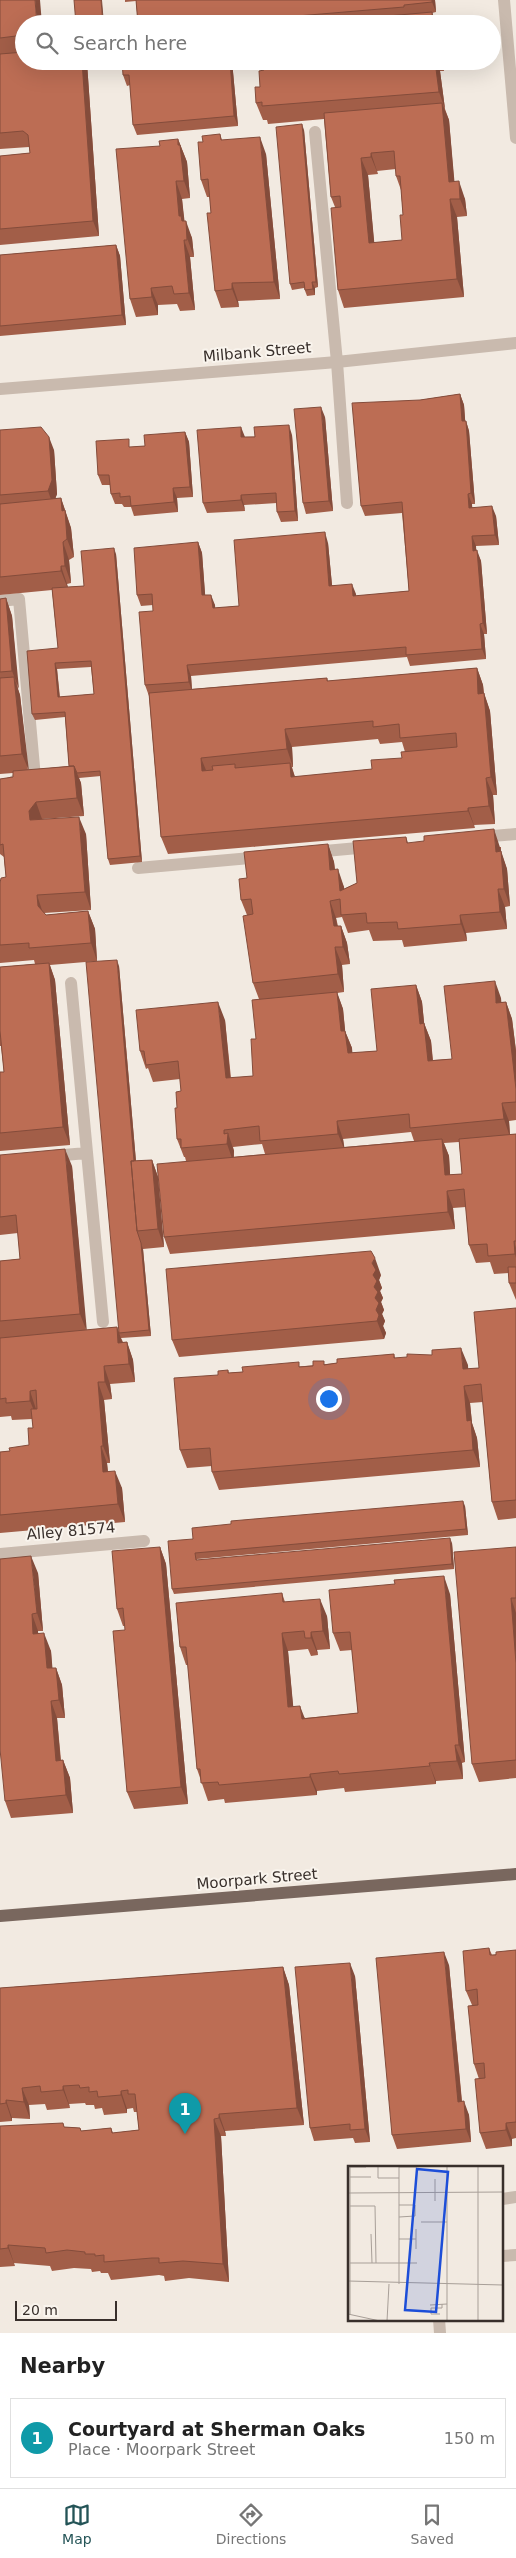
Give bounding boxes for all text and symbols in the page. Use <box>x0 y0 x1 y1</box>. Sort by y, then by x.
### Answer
search box <box>15 15 501 70</box>
icon: search <box>33 29 61 57</box>
text: Search here <box>73 32 187 54</box>
street label: Milbank Street <box>202 338 312 366</box>
your location <box>316 1386 342 1412</box>
street label: Alley 81574 <box>26 1518 116 1544</box>
street label: Moorpark Street <box>196 1865 318 1893</box>
pin: 1 <box>169 2093 201 2134</box>
inset map <box>348 2166 504 2320</box>
scale bar <box>15 2298 118 2321</box>
text: 20 m <box>22 2302 58 2318</box>
text: Nearby <box>20 2354 105 2378</box>
text: Courtyard at Sherman Oaks <box>68 2418 365 2440</box>
text: 1 <box>31 2429 43 2448</box>
text: 150 m <box>444 2429 495 2448</box>
text: Place · Moorpark Street <box>68 2440 255 2459</box>
tab: Map <box>62 2501 92 2547</box>
tab: Directions <box>216 2501 286 2547</box>
tab: Saved <box>411 2501 454 2547</box>

